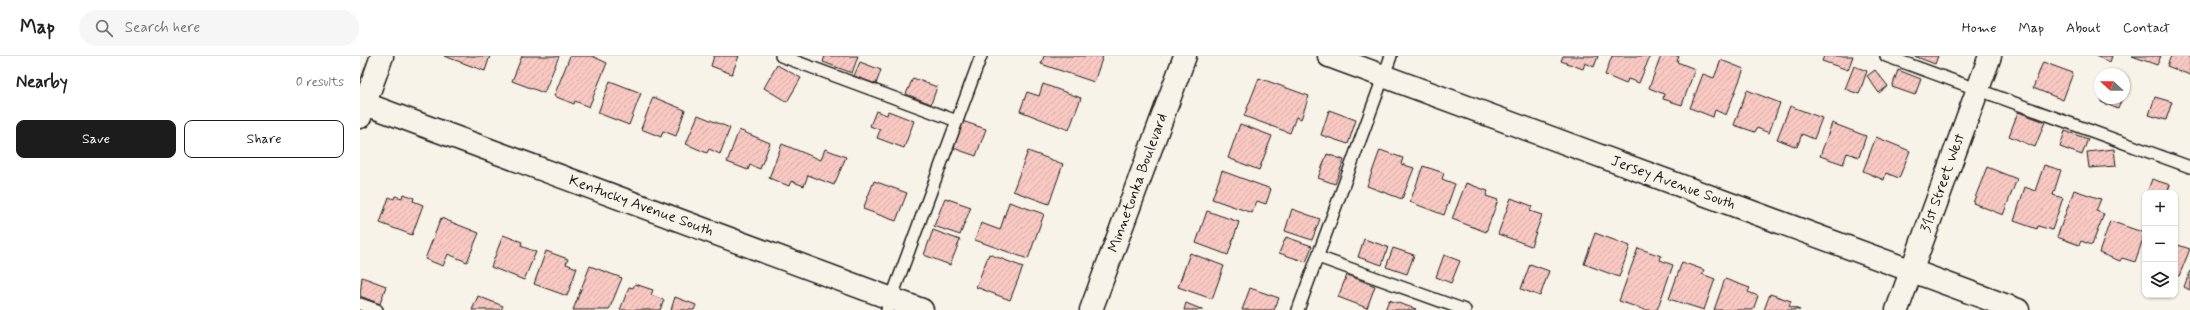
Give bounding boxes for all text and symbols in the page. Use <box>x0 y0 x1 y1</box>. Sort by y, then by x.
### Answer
search box <box>79 10 359 46</box>
text: Map <box>20 15 55 40</box>
icon: search <box>93 17 115 39</box>
text: Search here <box>125 18 200 38</box>
text: Home <box>1962 19 1996 37</box>
text: Map <box>2018 19 2044 37</box>
text: About <box>2066 19 2101 37</box>
text: Contact <box>2123 19 2170 37</box>
north arrow <box>2094 68 2130 104</box>
text: Nearby <box>16 71 68 93</box>
text: 0 results <box>296 74 344 91</box>
street label: Minnetonka Boulevard <box>1104 111 1172 255</box>
button: Save <box>16 120 176 158</box>
button: Share <box>184 120 344 158</box>
street label: 31st Street West <box>1916 130 1970 235</box>
street label: Jersey Avenue South <box>1608 151 1738 215</box>
street label: Kentucky Avenue South <box>566 171 716 241</box>
map controls <box>2142 190 2178 298</box>
button: + <box>2142 190 2178 226</box>
button: − <box>2142 226 2178 262</box>
button: layers <box>2142 262 2178 298</box>

